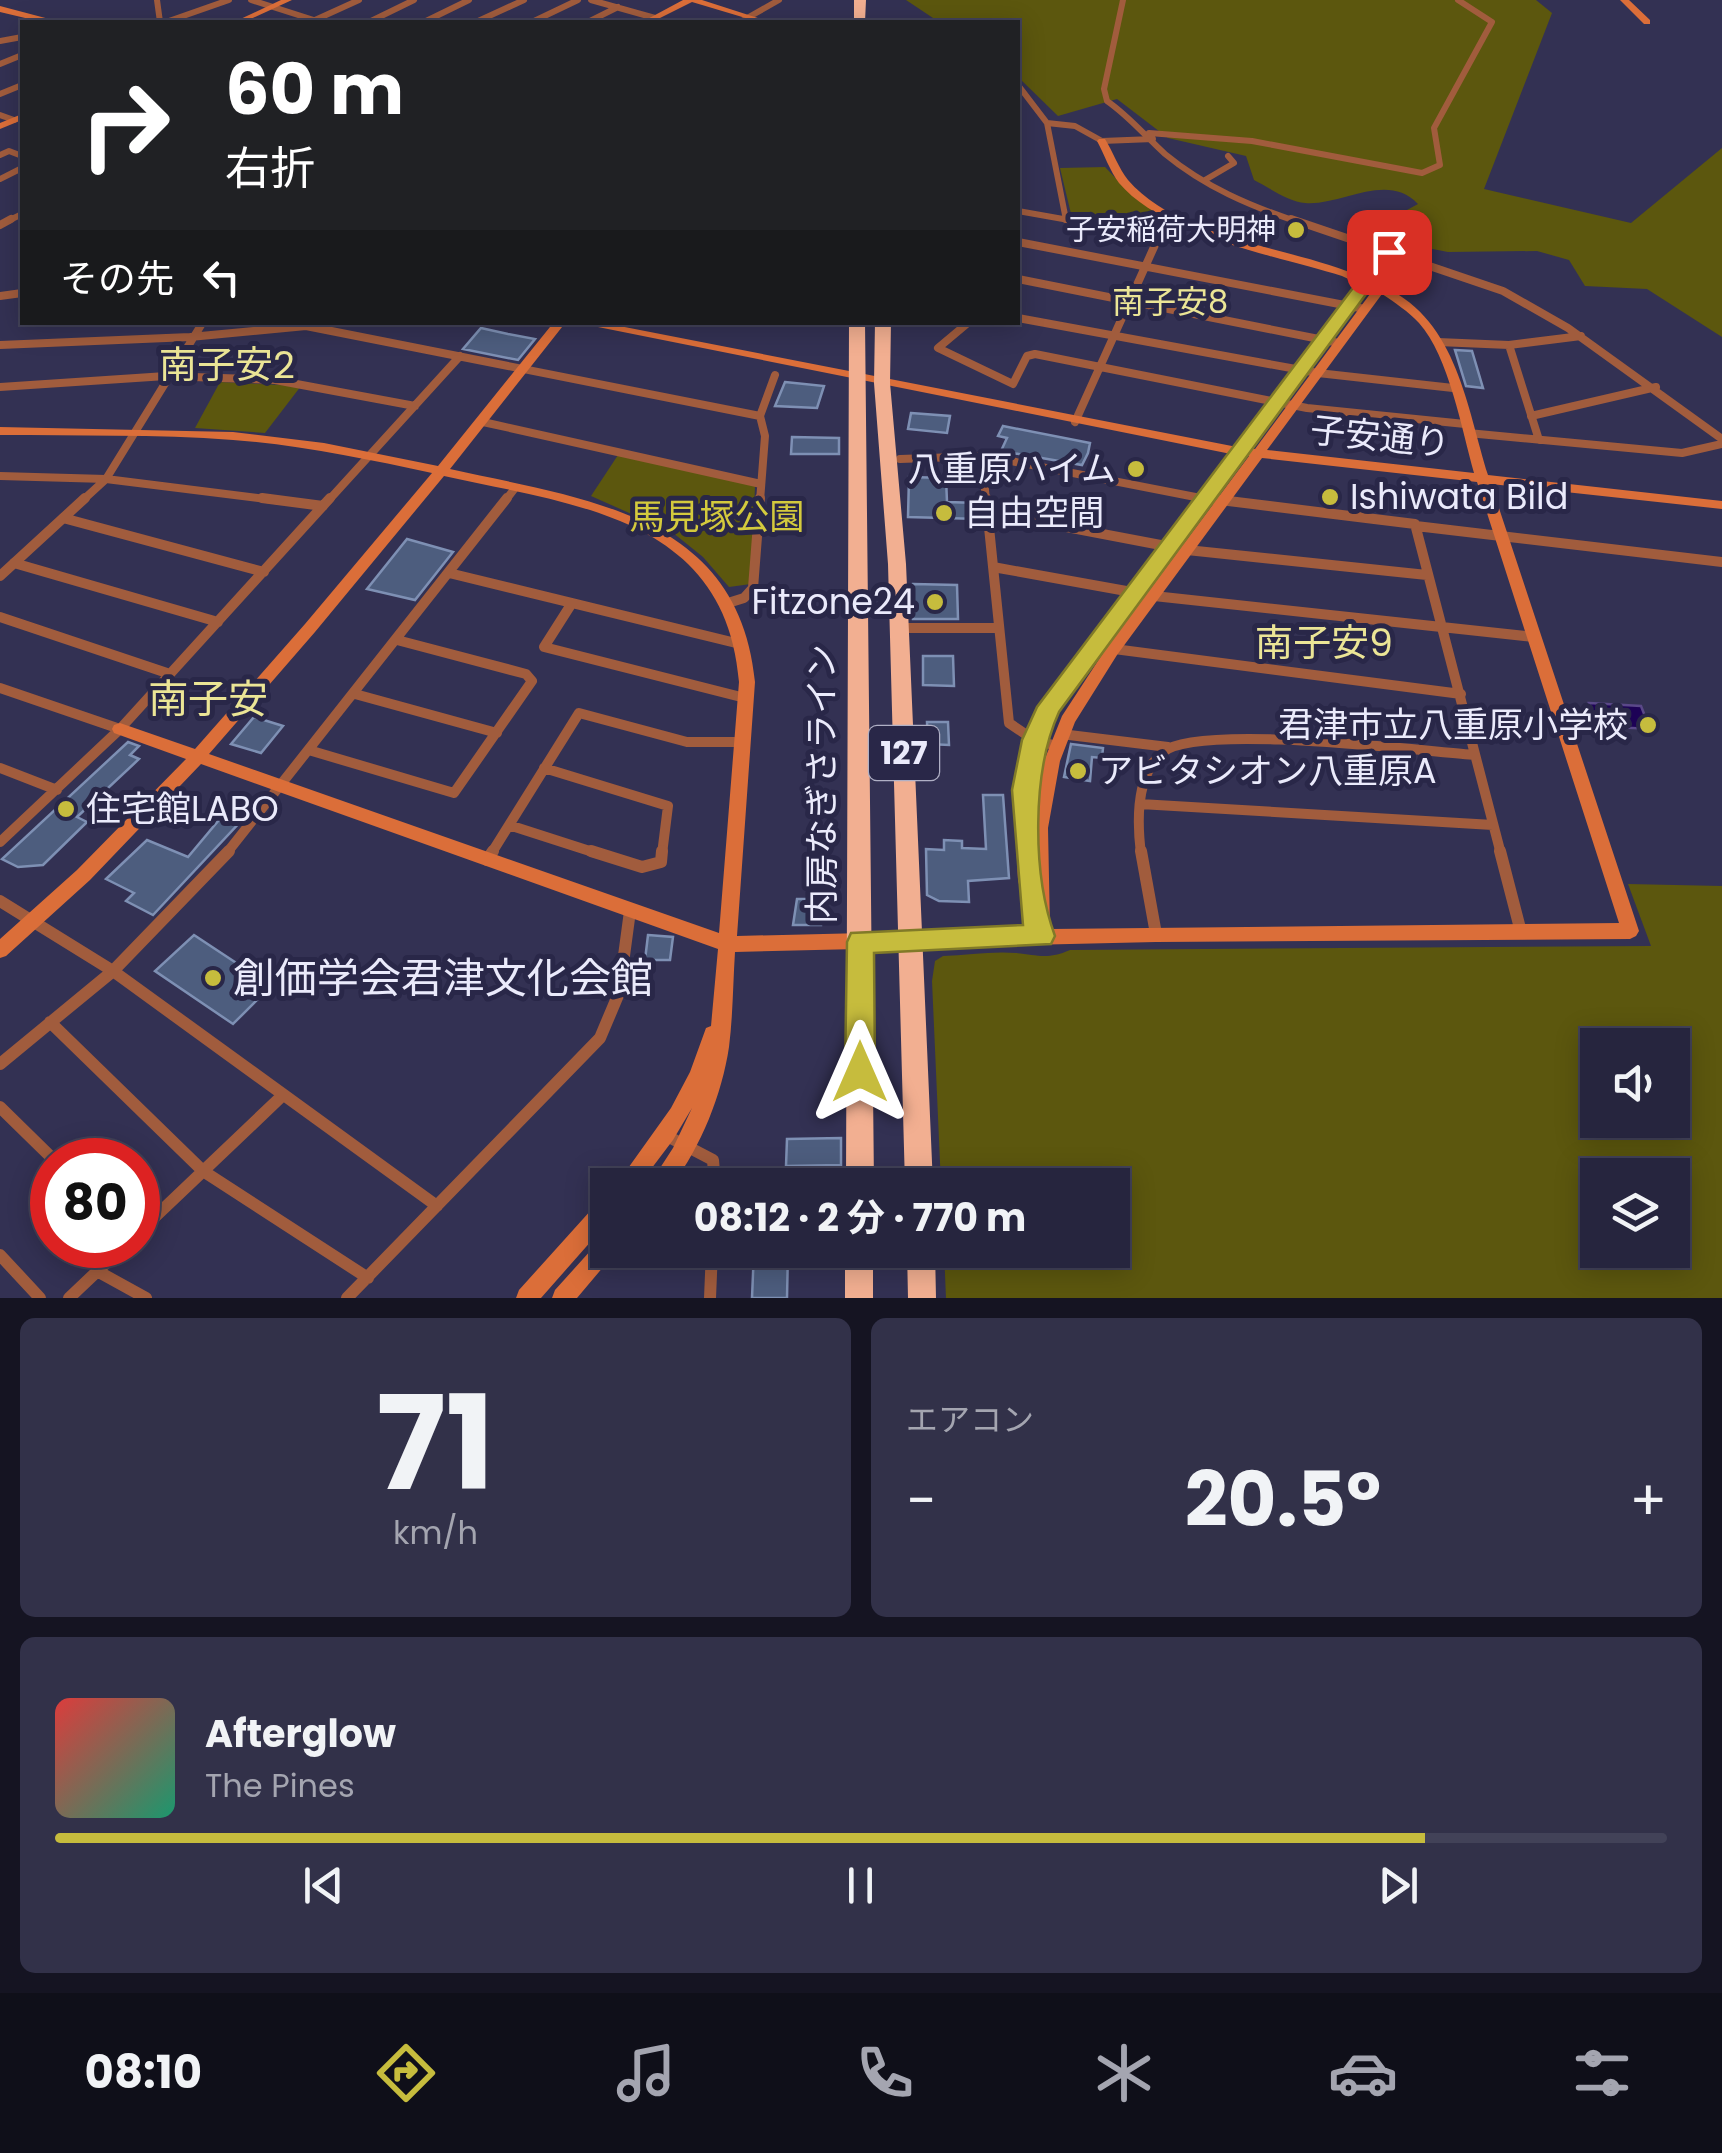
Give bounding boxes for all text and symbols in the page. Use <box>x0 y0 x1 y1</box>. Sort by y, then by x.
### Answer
text: 60 m <box>225 40 404 139</box>
icon: right <box>60 60 190 190</box>
text: 右折 <box>225 137 315 200</box>
place label: 子安稲荷大明神 <box>1066 208 1276 251</box>
pin <box>1347 210 1432 295</box>
marker: 子安稲荷大明神 <box>1285 219 1307 241</box>
icon: arrive <box>1362 225 1417 280</box>
icon: left <box>194 250 249 305</box>
text: その先 <box>60 252 174 305</box>
district label: 南子安8 <box>1112 279 1228 324</box>
district label: 南子安2 <box>159 338 295 391</box>
street label: 子安通り <box>1308 405 1452 468</box>
place label: 八重原ハイム <box>907 444 1116 493</box>
marker: 八重原ハイム <box>1125 458 1147 480</box>
place label: Ishiwata Bild <box>1350 472 1568 521</box>
marker: Ishiwata Bild <box>1319 486 1341 508</box>
place label: 自由空間 <box>964 488 1104 537</box>
park label: 馬見塚公園 <box>629 492 805 541</box>
marker: 自由空間 <box>933 502 955 524</box>
place label: Fitzone24 <box>751 577 915 626</box>
marker: Fitzone24 <box>924 591 946 613</box>
district label: 南子安9 <box>1255 616 1393 669</box>
street label: 内房なぎさライン <box>797 644 846 924</box>
district label: 南子安 <box>148 671 268 727</box>
place label: 君津市立八重原小学校 <box>1278 700 1628 749</box>
marker: 君津市立八重原小学校 <box>1637 714 1659 736</box>
road number: 127 <box>869 726 939 780</box>
place label: アビタシオン八重原A <box>1098 746 1437 795</box>
marker: アビタシオン八重原A <box>1067 760 1089 782</box>
place label: 住宅館LABO <box>86 784 279 833</box>
marker: 住宅館LABO <box>55 798 77 820</box>
place label: 創価学会君津文化会館 <box>233 949 653 1008</box>
marker: 創価学会君津文化会館 <box>202 967 224 989</box>
position arrow <box>808 1020 912 1124</box>
map controls <box>1580 1028 1690 1268</box>
button: sound <box>1580 1028 1690 1138</box>
speed limit sign: 80 <box>30 1138 160 1268</box>
button: layers <box>1580 1158 1690 1268</box>
text: 08:12 · 2 分 · 770 m <box>694 1191 1026 1244</box>
text: 71 <box>376 1352 495 1535</box>
text: エアコン <box>906 1397 1034 1442</box>
text: 20.5° <box>1185 1447 1381 1552</box>
text: − <box>906 1462 936 1539</box>
text: + <box>1629 1462 1667 1539</box>
text: km/h <box>393 1510 478 1555</box>
text: Afterglow <box>205 1707 396 1760</box>
text: The Pines <box>205 1763 355 1808</box>
icon: previous <box>296 1858 351 1913</box>
icon: pause <box>833 1858 888 1913</box>
icon: next <box>1371 1858 1426 1913</box>
icon: directions <box>371 2038 441 2108</box>
icon: music <box>611 2038 681 2108</box>
icon: phone <box>850 2038 920 2108</box>
icon: climate <box>1089 2038 1159 2108</box>
icon: car <box>1328 2038 1398 2108</box>
icon: filters <box>1567 2038 1637 2108</box>
text: 08:10 <box>85 2041 202 2104</box>

